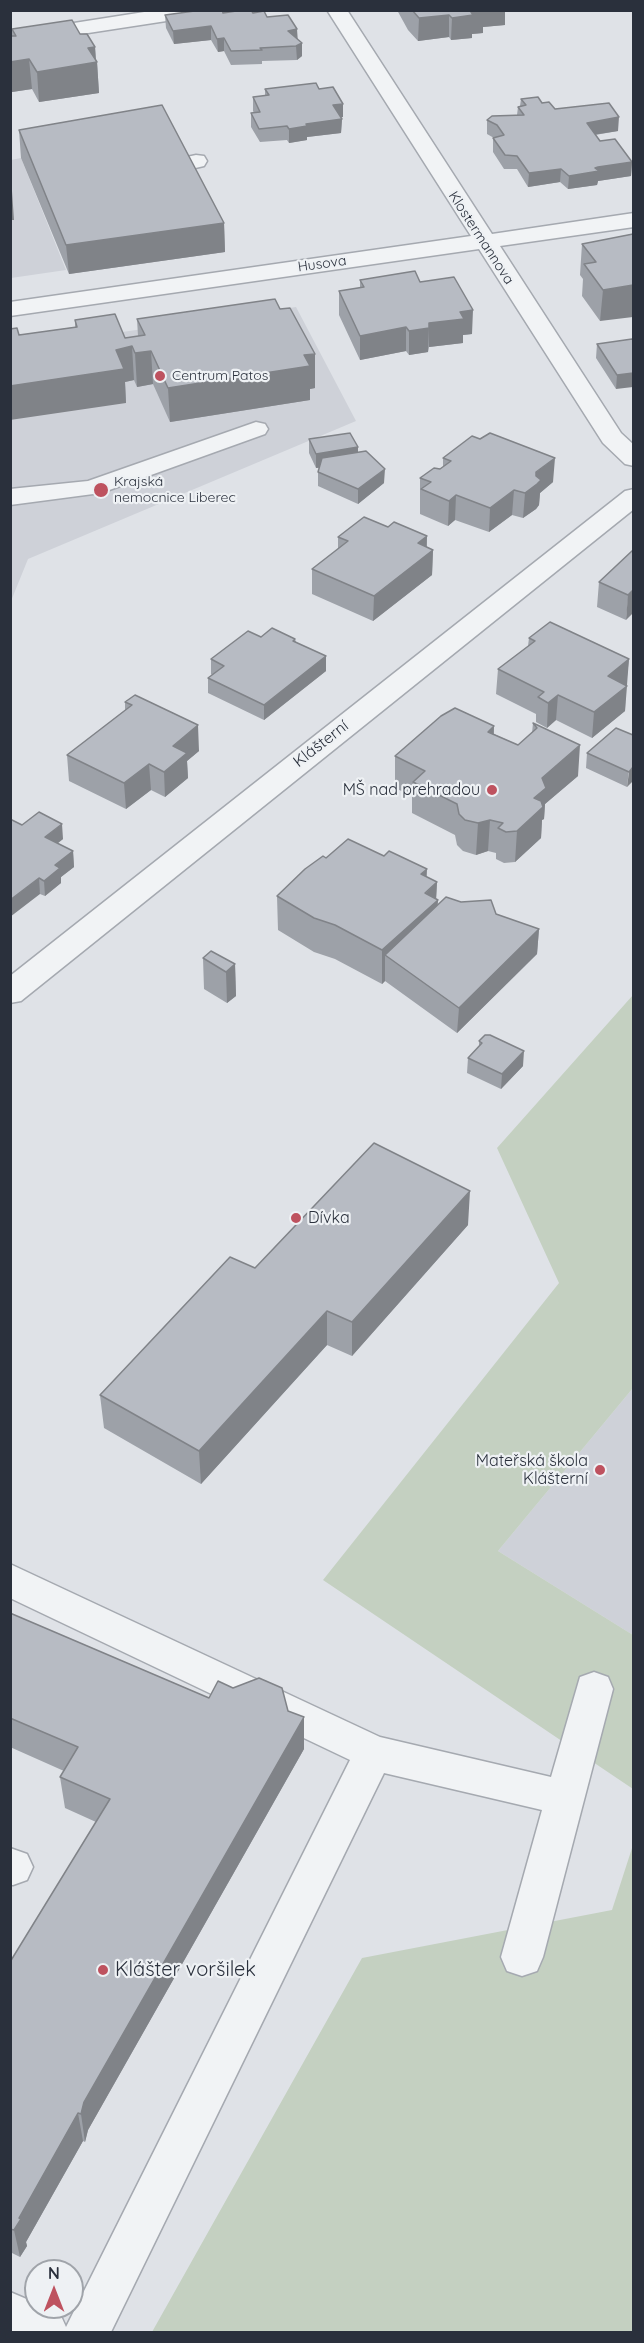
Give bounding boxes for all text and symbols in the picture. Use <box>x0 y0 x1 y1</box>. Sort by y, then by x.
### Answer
street label: Klostermannova <box>445 188 517 288</box>
street label: Husova <box>297 252 347 276</box>
place label: Centrum Patos <box>172 368 268 384</box>
marker: Centrum Patos <box>153 369 167 383</box>
place label: Krajská nemocnice Liberec <box>114 474 236 506</box>
marker: Krajská nemocnice Liberec <box>92 481 110 499</box>
street label: Klášterní <box>290 716 352 772</box>
place label: MŠ nad prehradou <box>343 780 480 800</box>
marker: MŠ nad prehradou <box>485 783 499 797</box>
place label: Dívka <box>308 1208 350 1228</box>
marker: Dívka <box>289 1211 303 1225</box>
place label: Mateřská škola Klášterní <box>476 1451 588 1489</box>
marker: Mateřská škola Klášterní <box>593 1463 607 1477</box>
place label: Klášter voršilek <box>115 1958 256 1982</box>
marker: Klášter voršilek <box>96 1963 110 1977</box>
north arrow <box>24 2259 84 2319</box>
text: N <box>48 2263 60 2283</box>

